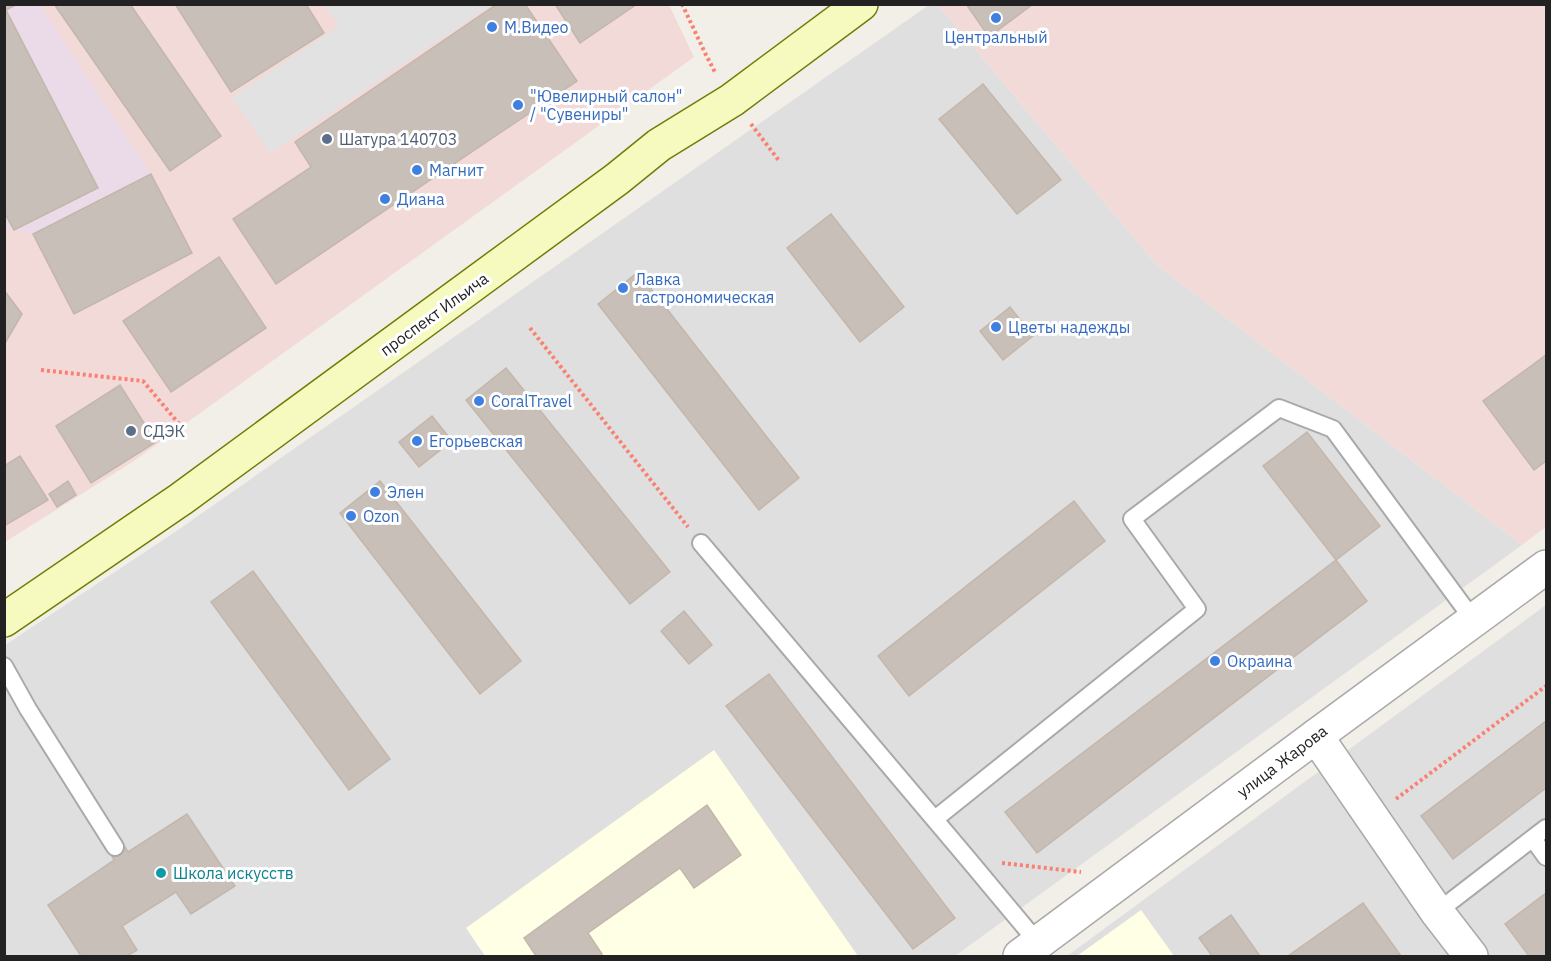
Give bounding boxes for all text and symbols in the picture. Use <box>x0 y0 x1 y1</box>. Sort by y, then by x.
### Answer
marker: Центральный <box>989 11 1003 25</box>
place label: М.Видео <box>504 17 569 37</box>
marker: М.Видео <box>485 20 499 34</box>
place label: Центральный <box>944 27 1048 47</box>
place label: "Ювелирный салон" / "Сувениры" <box>530 86 683 124</box>
marker: "Ювелирный салон" / "Сувениры" <box>511 98 525 112</box>
place label: Шатура 140703 <box>339 129 457 149</box>
marker: Шатура 140703 <box>320 132 334 146</box>
place label: Магнит <box>429 160 484 180</box>
marker: Магнит <box>410 163 424 177</box>
place label: Диана <box>397 189 445 209</box>
marker: Диана <box>378 192 392 206</box>
street label: проспект Ильича <box>376 268 492 360</box>
place label: Лавка гастрономическая <box>635 269 774 307</box>
marker: Лавка гастрономическая <box>616 281 630 295</box>
place label: Цветы надежды <box>1008 317 1130 337</box>
marker: Цветы надежды <box>989 320 1003 334</box>
place label: CoralTravel <box>491 391 572 411</box>
marker: CoralTravel <box>472 394 486 408</box>
place label: СДЭК <box>143 421 185 441</box>
marker: СДЭК <box>124 424 138 438</box>
place label: Егорьевская <box>429 431 523 451</box>
marker: Егорьевская <box>410 434 424 448</box>
place label: Элен <box>387 482 424 502</box>
marker: Элен <box>368 485 382 499</box>
place label: Ozon <box>363 506 400 526</box>
marker: Ozon <box>344 509 358 523</box>
place label: Окраина <box>1227 651 1293 671</box>
marker: Окраина <box>1208 654 1222 668</box>
street label: улица Жарова <box>1233 720 1331 801</box>
place label: Школа искусств <box>173 863 294 883</box>
marker: Школа искусств <box>154 866 168 880</box>

